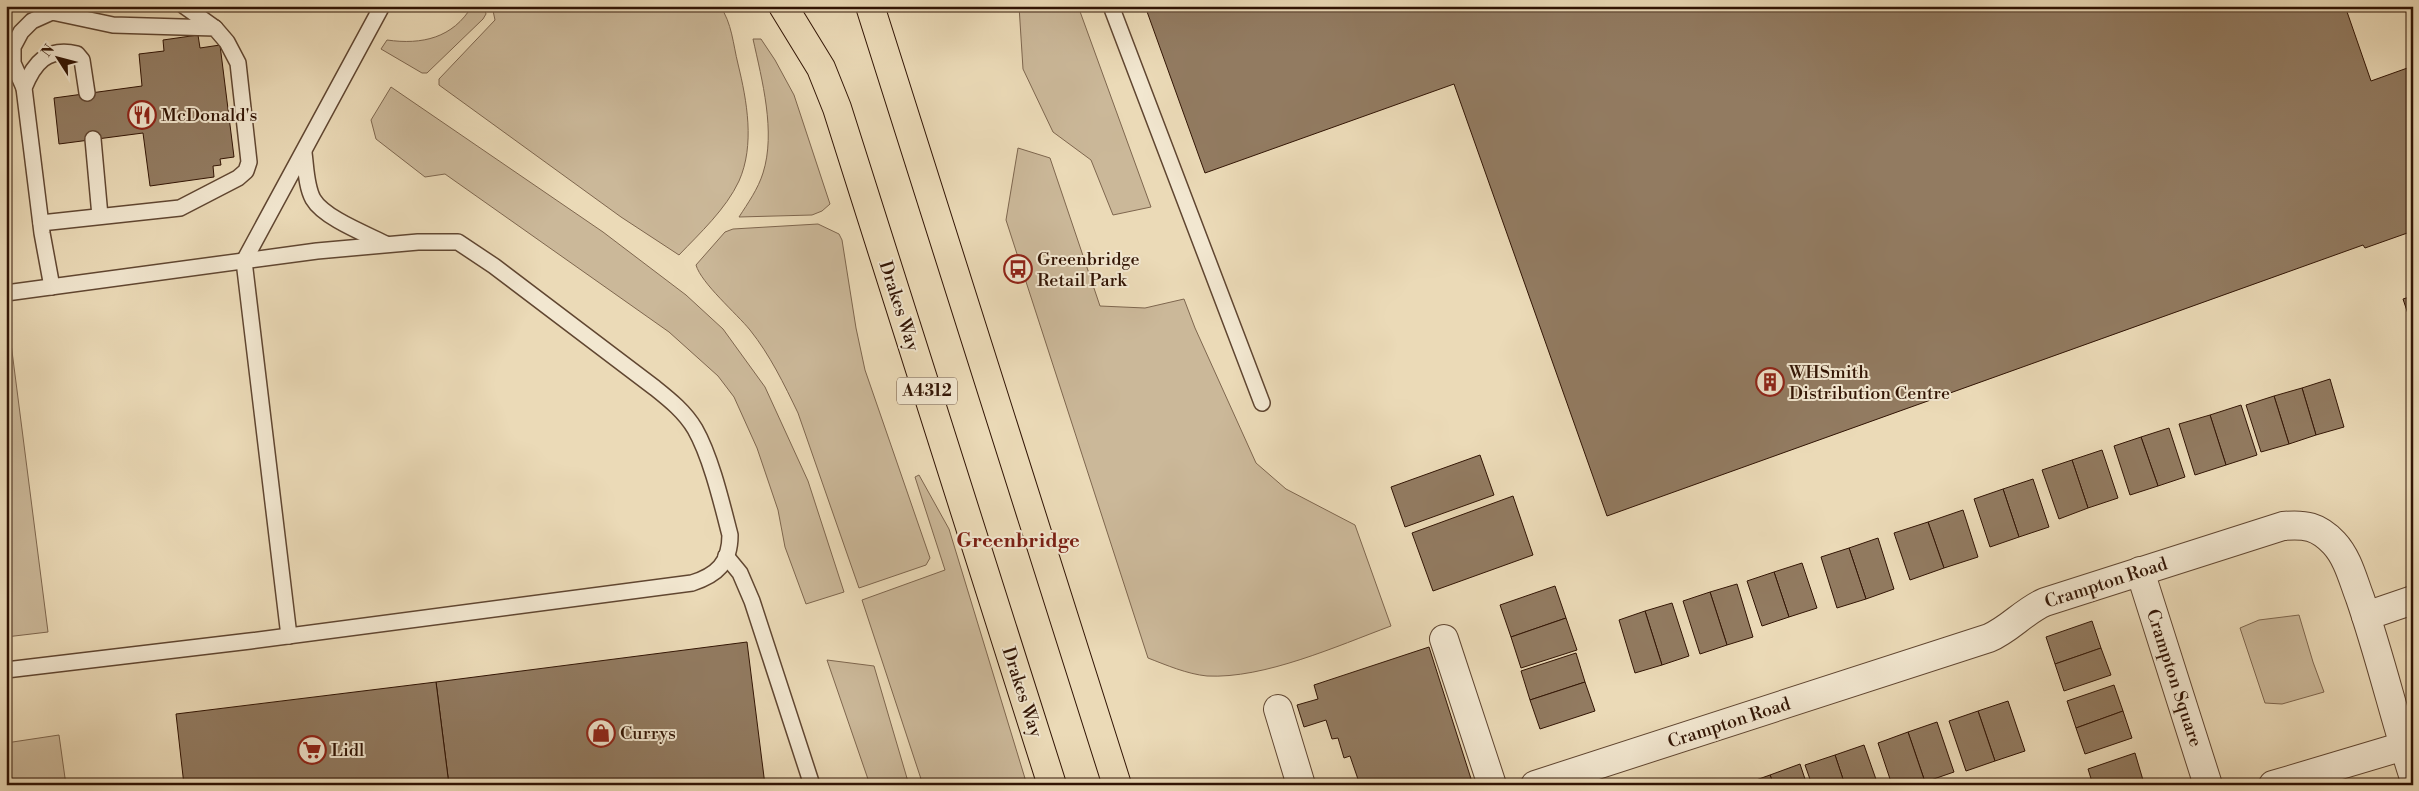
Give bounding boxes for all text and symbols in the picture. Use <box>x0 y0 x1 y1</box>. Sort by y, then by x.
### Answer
north arrow <box>32 32 82 82</box>
text: N <box>38 41 59 61</box>
restaurant icon: McDonald's <box>127 100 157 130</box>
place label: McDonald's <box>161 104 258 127</box>
place label: Greenbridge Retail Park <box>1037 248 1140 292</box>
bus stop icon: Greenbridge Retail Park <box>1003 254 1033 284</box>
street label: Drakes Way <box>874 258 924 354</box>
place label: WHSmith Distribution Centre <box>1788 361 1950 405</box>
building icon: WHSmith Distribution Centre <box>1755 367 1785 397</box>
road number: A4312 <box>897 378 957 404</box>
district label: Greenbridge <box>956 529 1080 554</box>
street label: Crampton Road <box>2042 552 2171 614</box>
street label: Crampton Square <box>2141 606 2207 750</box>
street label: Drakes Way <box>997 644 1047 740</box>
street label: Crampton Road <box>1665 692 1794 754</box>
shop icon: Currys <box>586 718 616 748</box>
place label: Currys <box>620 722 676 745</box>
supermarket icon: Lidl <box>297 735 327 765</box>
place label: Lidl <box>331 739 365 762</box>

